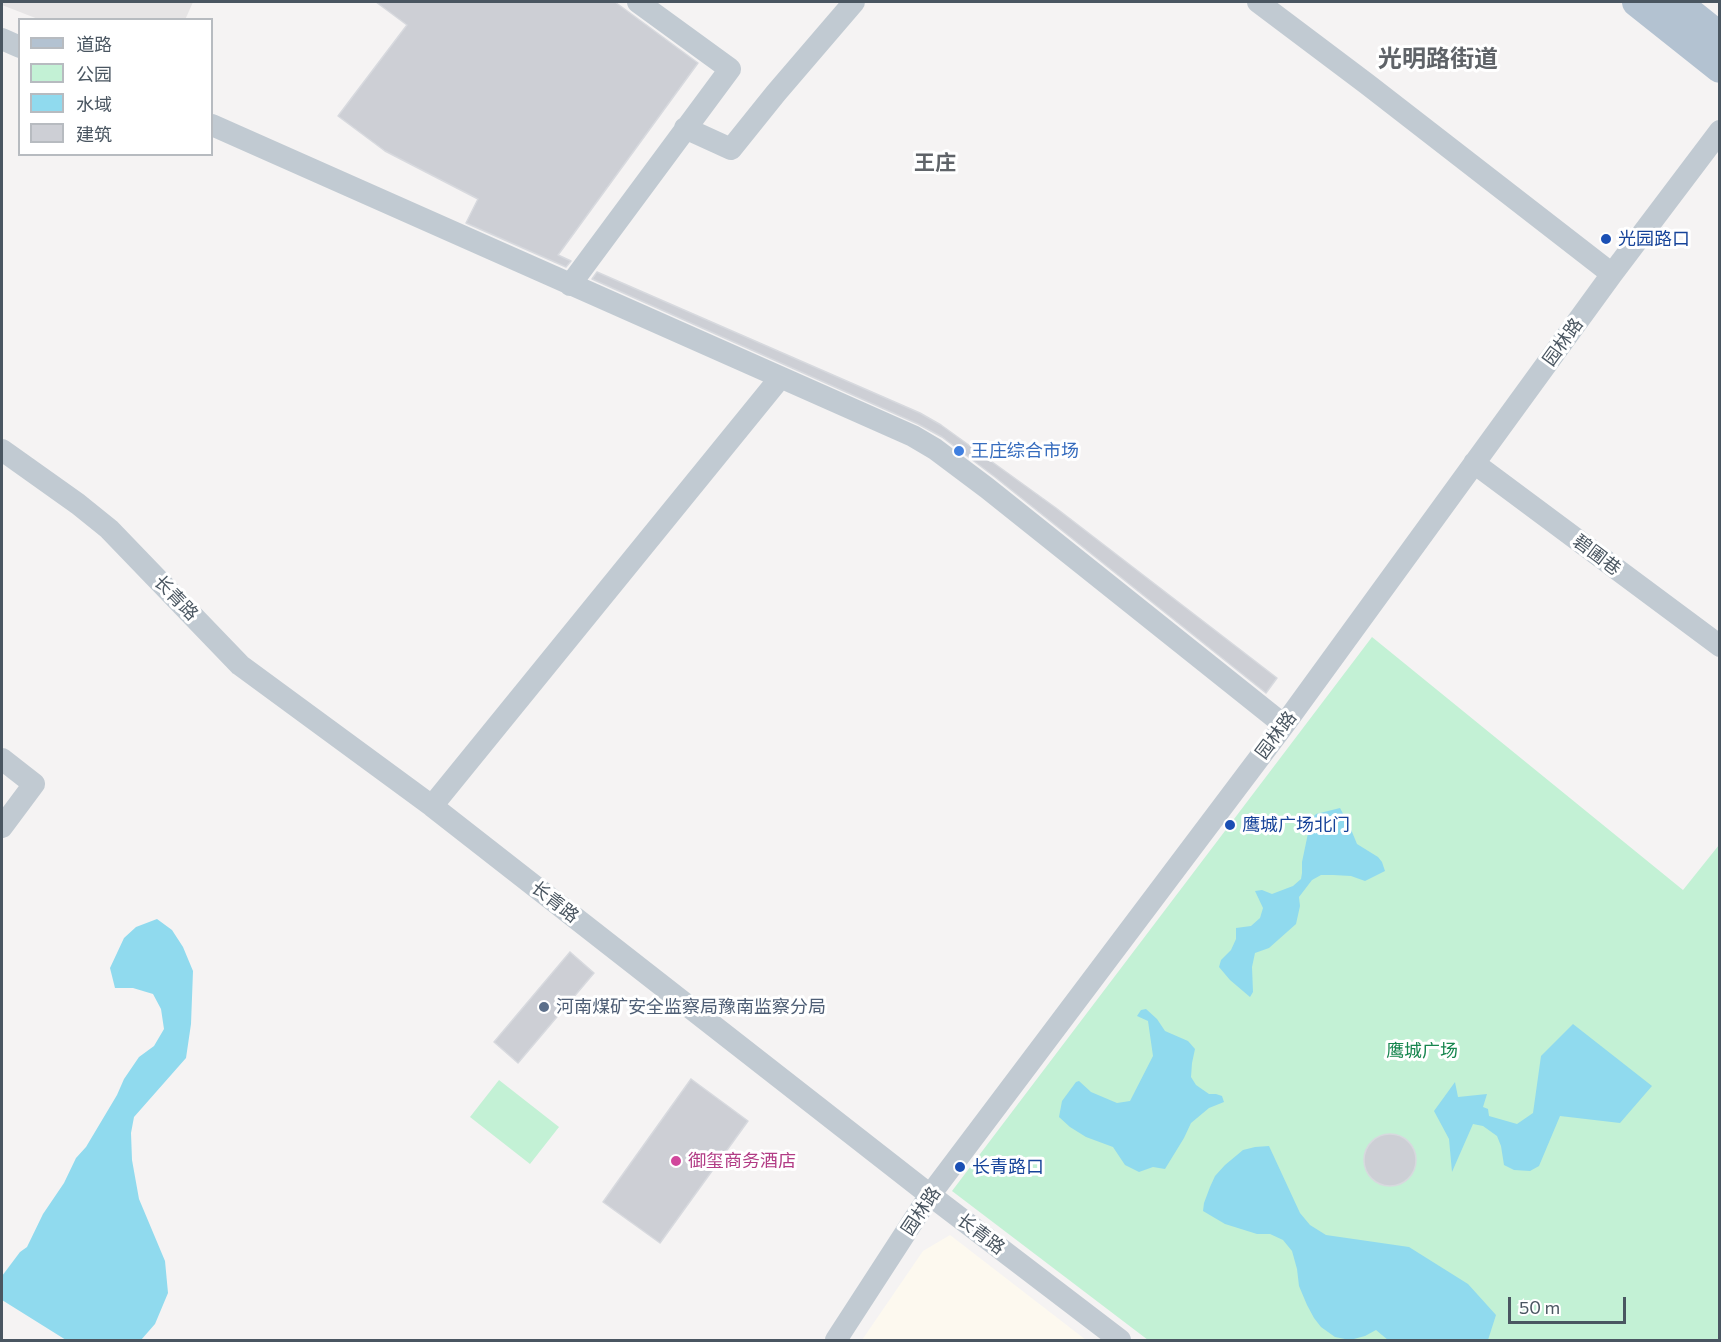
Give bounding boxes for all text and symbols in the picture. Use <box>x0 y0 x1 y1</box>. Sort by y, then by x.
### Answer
legend <box>18 18 213 156</box>
text: 道路 <box>76 33 112 55</box>
district label: 光明路街道 <box>1378 45 1498 73</box>
text: 公园 <box>76 63 112 85</box>
text: 水域 <box>76 93 112 115</box>
text: 建筑 <box>76 123 112 145</box>
district label: 王庄 <box>914 150 956 176</box>
place label: 光园路口 <box>1618 228 1690 250</box>
marker: 光园路口 <box>1599 232 1613 246</box>
street label: 园林路 <box>1538 314 1588 370</box>
place label: 王庄综合市场 <box>971 440 1079 462</box>
marker: 王庄综合市场 <box>952 444 966 458</box>
street label: 碧圃巷 <box>1569 530 1625 580</box>
street label: 长青路 <box>149 571 203 625</box>
street label: 园林路 <box>1251 707 1301 763</box>
place label: 鹰城广场北门 <box>1242 814 1350 836</box>
marker: 鹰城广场北门 <box>1223 818 1237 832</box>
street label: 长青路 <box>527 877 583 927</box>
place label: 河南煤矿安全监察局豫南监察分局 <box>556 996 826 1018</box>
marker: 河南煤矿安全监察局豫南监察分局 <box>537 1000 551 1014</box>
park label: 鹰城广场 <box>1386 1040 1458 1062</box>
place label: 御玺商务酒店 <box>688 1150 796 1172</box>
marker: 御玺商务酒店 <box>669 1154 683 1168</box>
place label: 长青路口 <box>972 1156 1044 1178</box>
marker: 长青路口 <box>953 1160 967 1174</box>
street label: 园林路 <box>897 1183 945 1239</box>
street label: 长青路 <box>953 1209 1009 1259</box>
scale bar <box>1511 1285 1630 1323</box>
text: 50 m <box>1519 1296 1560 1318</box>

